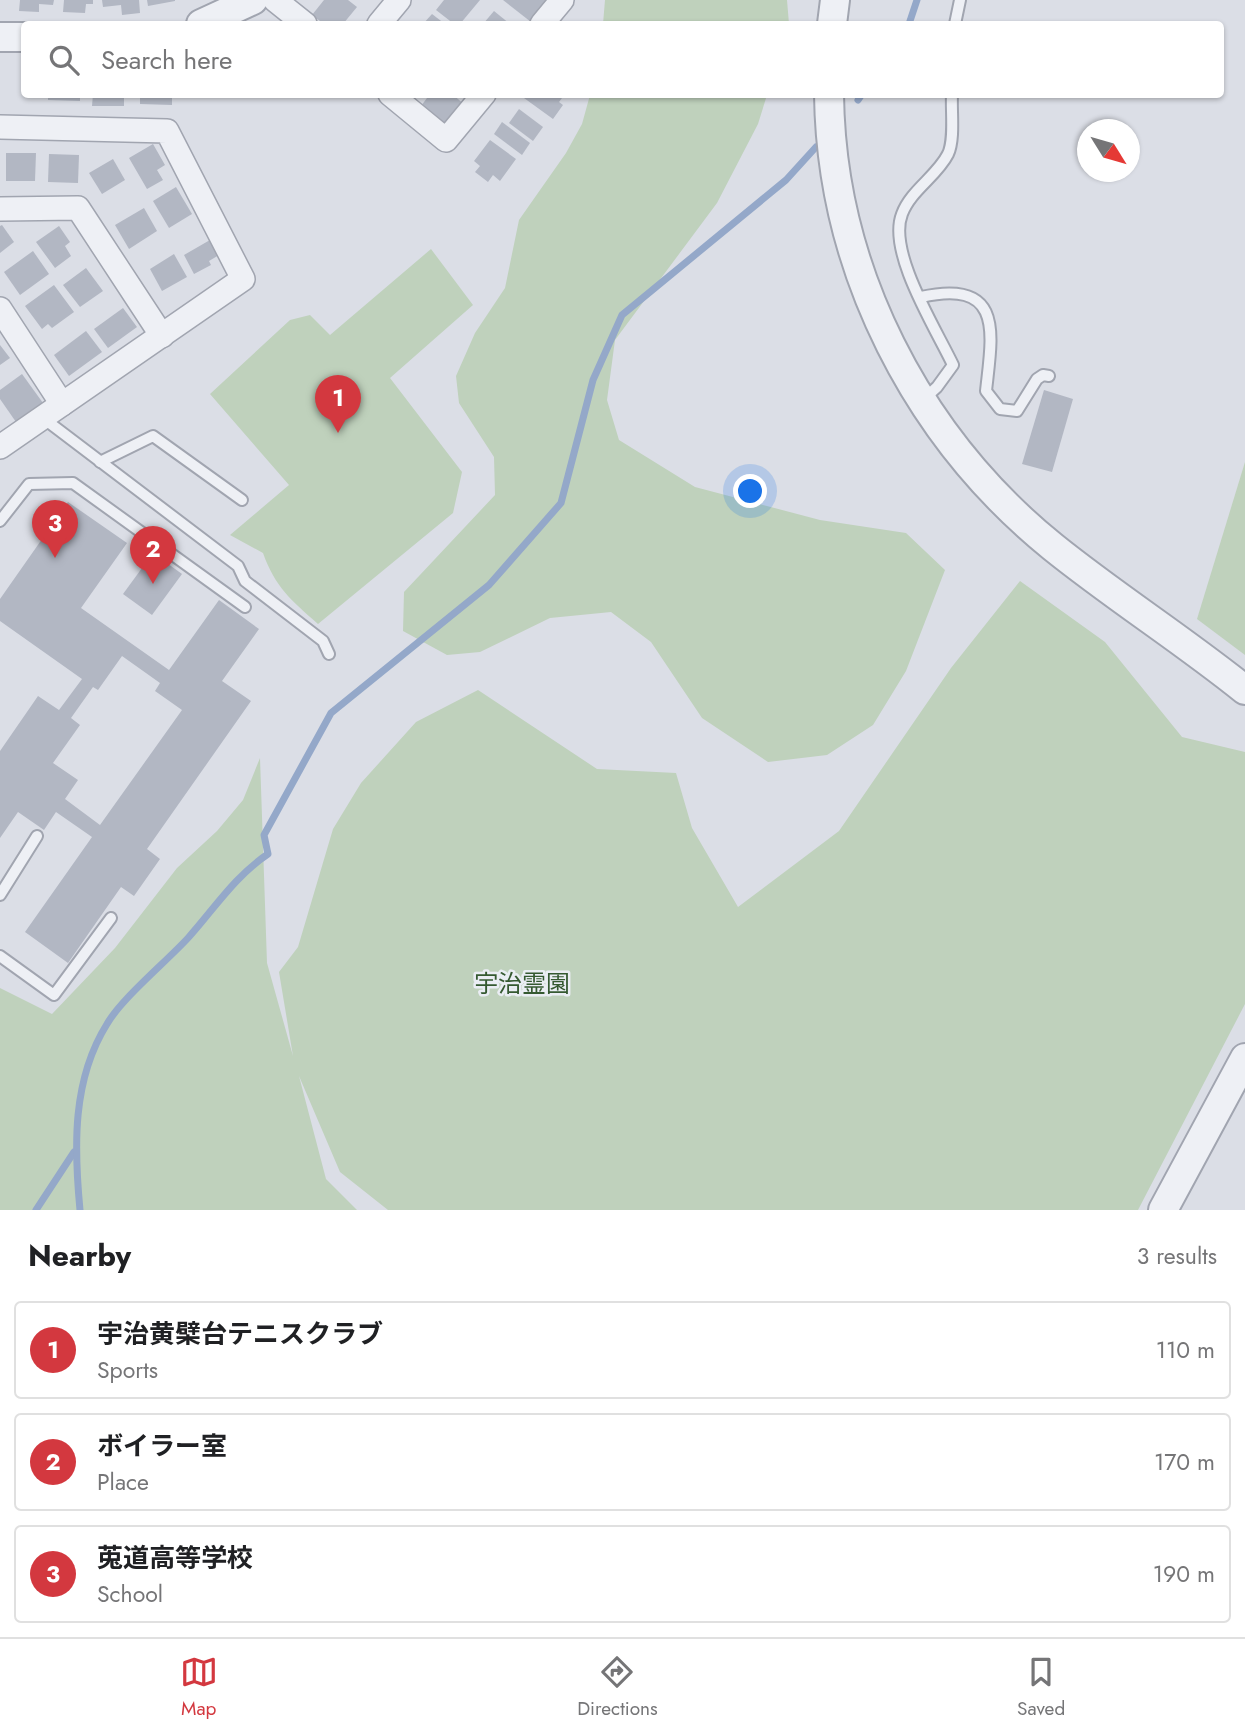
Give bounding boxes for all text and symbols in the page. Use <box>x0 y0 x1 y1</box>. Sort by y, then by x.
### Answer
search box <box>21 21 1224 98</box>
icon: search <box>45 41 83 79</box>
text: Search here <box>101 41 233 79</box>
north arrow <box>1077 119 1140 182</box>
pin: 1 <box>315 375 361 433</box>
your location <box>733 474 767 508</box>
pin: 3 <box>32 500 78 558</box>
pin: 2 <box>130 526 176 584</box>
park label: 宇治霊園 <box>474 966 570 1001</box>
text: Nearby <box>28 1234 131 1277</box>
text: 3 results <box>1137 1239 1217 1273</box>
text: 宇治黄檗台テニスクラブ <box>97 1315 383 1353</box>
text: 1 <box>47 1333 59 1367</box>
text: 110 m <box>1156 1333 1215 1367</box>
text: Sports <box>97 1353 158 1387</box>
text: ボイラー室 <box>97 1427 227 1465</box>
text: 2 <box>45 1445 61 1479</box>
text: 170 m <box>1154 1445 1215 1479</box>
text: Place <box>97 1465 149 1499</box>
text: 莵道高等学校 <box>97 1539 253 1577</box>
text: 3 <box>46 1557 60 1591</box>
text: 190 m <box>1153 1557 1215 1591</box>
text: School <box>97 1577 163 1611</box>
tab: Map <box>180 1653 218 1722</box>
tab: Directions <box>577 1653 658 1722</box>
tab: Saved <box>1017 1653 1065 1722</box>

